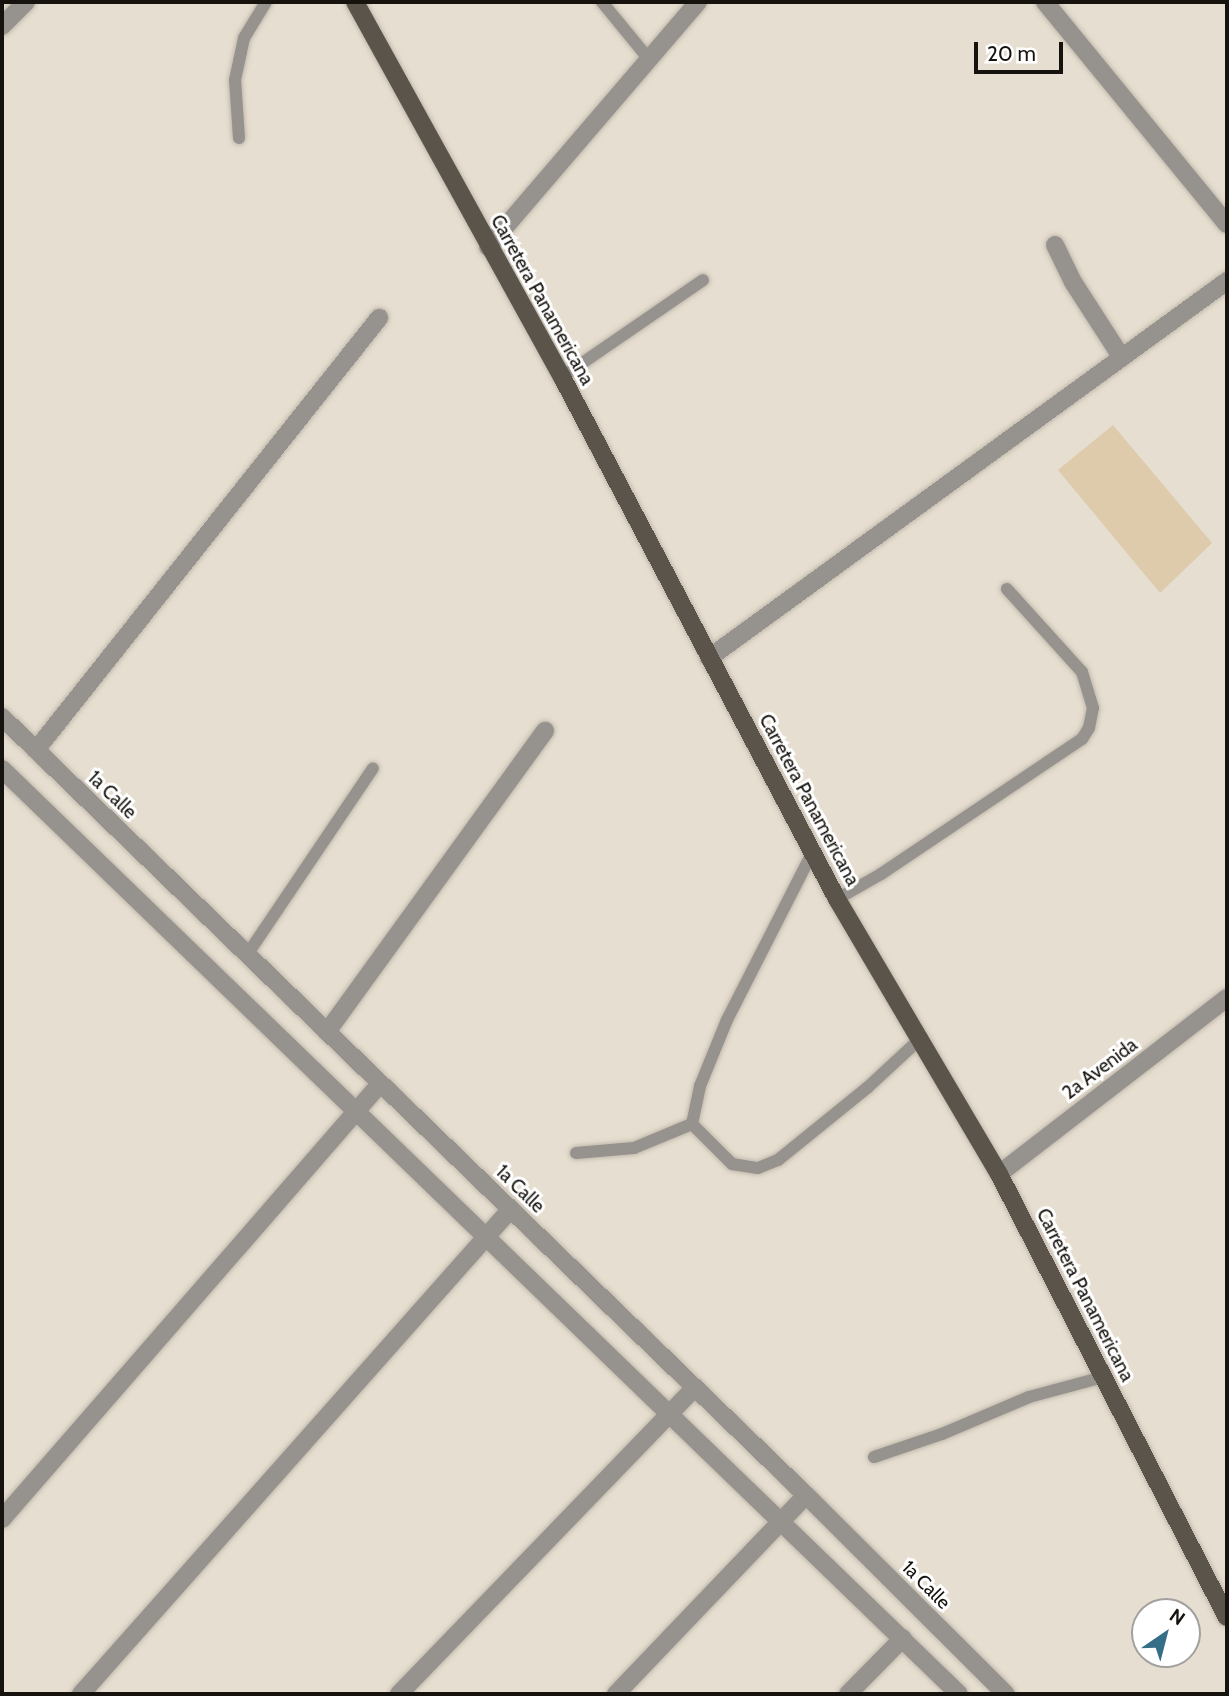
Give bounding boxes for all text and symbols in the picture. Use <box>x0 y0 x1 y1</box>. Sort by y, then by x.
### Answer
scale bar <box>977 28 1066 72</box>
text: 20 m <box>987 41 1036 66</box>
street label: Carretera Panamericana <box>486 211 598 389</box>
street label: Carretera Panamericana <box>754 710 864 890</box>
street label: 1a Calle <box>83 766 141 824</box>
street label: 2a Avenida <box>1058 1034 1142 1104</box>
street label: 1a Calle <box>491 1160 549 1218</box>
street label: Carretera Panamericana <box>1031 1205 1139 1385</box>
street label: 1a Calle <box>897 1556 955 1614</box>
north arrow <box>1131 1598 1201 1668</box>
text: N <box>1165 1604 1189 1630</box>

